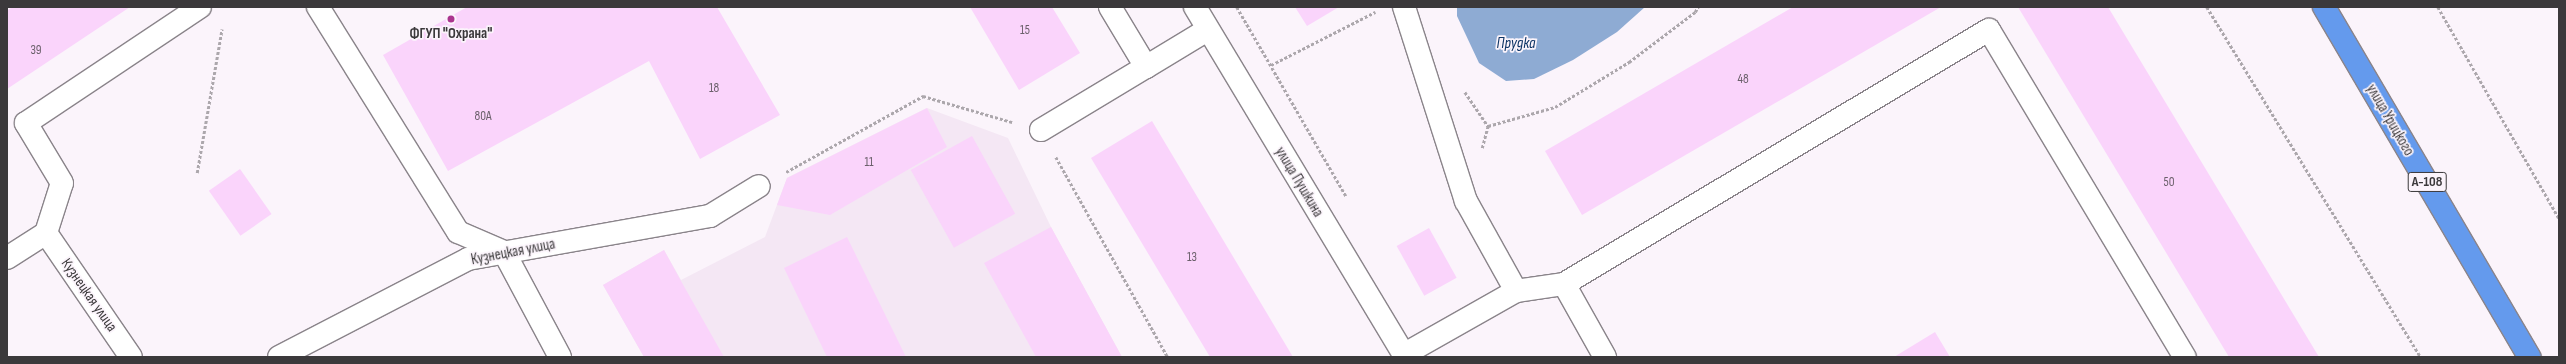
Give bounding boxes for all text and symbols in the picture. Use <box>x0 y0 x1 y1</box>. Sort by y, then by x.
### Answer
marker: ФГУП "Охрана" <box>446 14 456 24</box>
house number: 15 <box>1020 22 1030 38</box>
place label: ФГУП "Охрана" <box>410 25 492 43</box>
water label: Прудка <box>1496 34 1536 54</box>
house number: 39 <box>30 42 42 58</box>
house number: 48 <box>1737 71 1749 87</box>
house number: 18 <box>709 80 719 96</box>
street label: улица Урицкого <box>2362 81 2418 159</box>
house number: 80А <box>475 108 491 124</box>
street label: улица Пушкина <box>1271 144 1327 220</box>
house number: 11 <box>864 154 874 170</box>
road number: А-108 <box>2407 170 2447 194</box>
house number: 50 <box>2163 174 2175 190</box>
street label: Кузнецкая улица <box>469 235 557 269</box>
house number: 13 <box>1187 249 1197 265</box>
street label: Кузнецкая улица <box>57 255 121 335</box>

